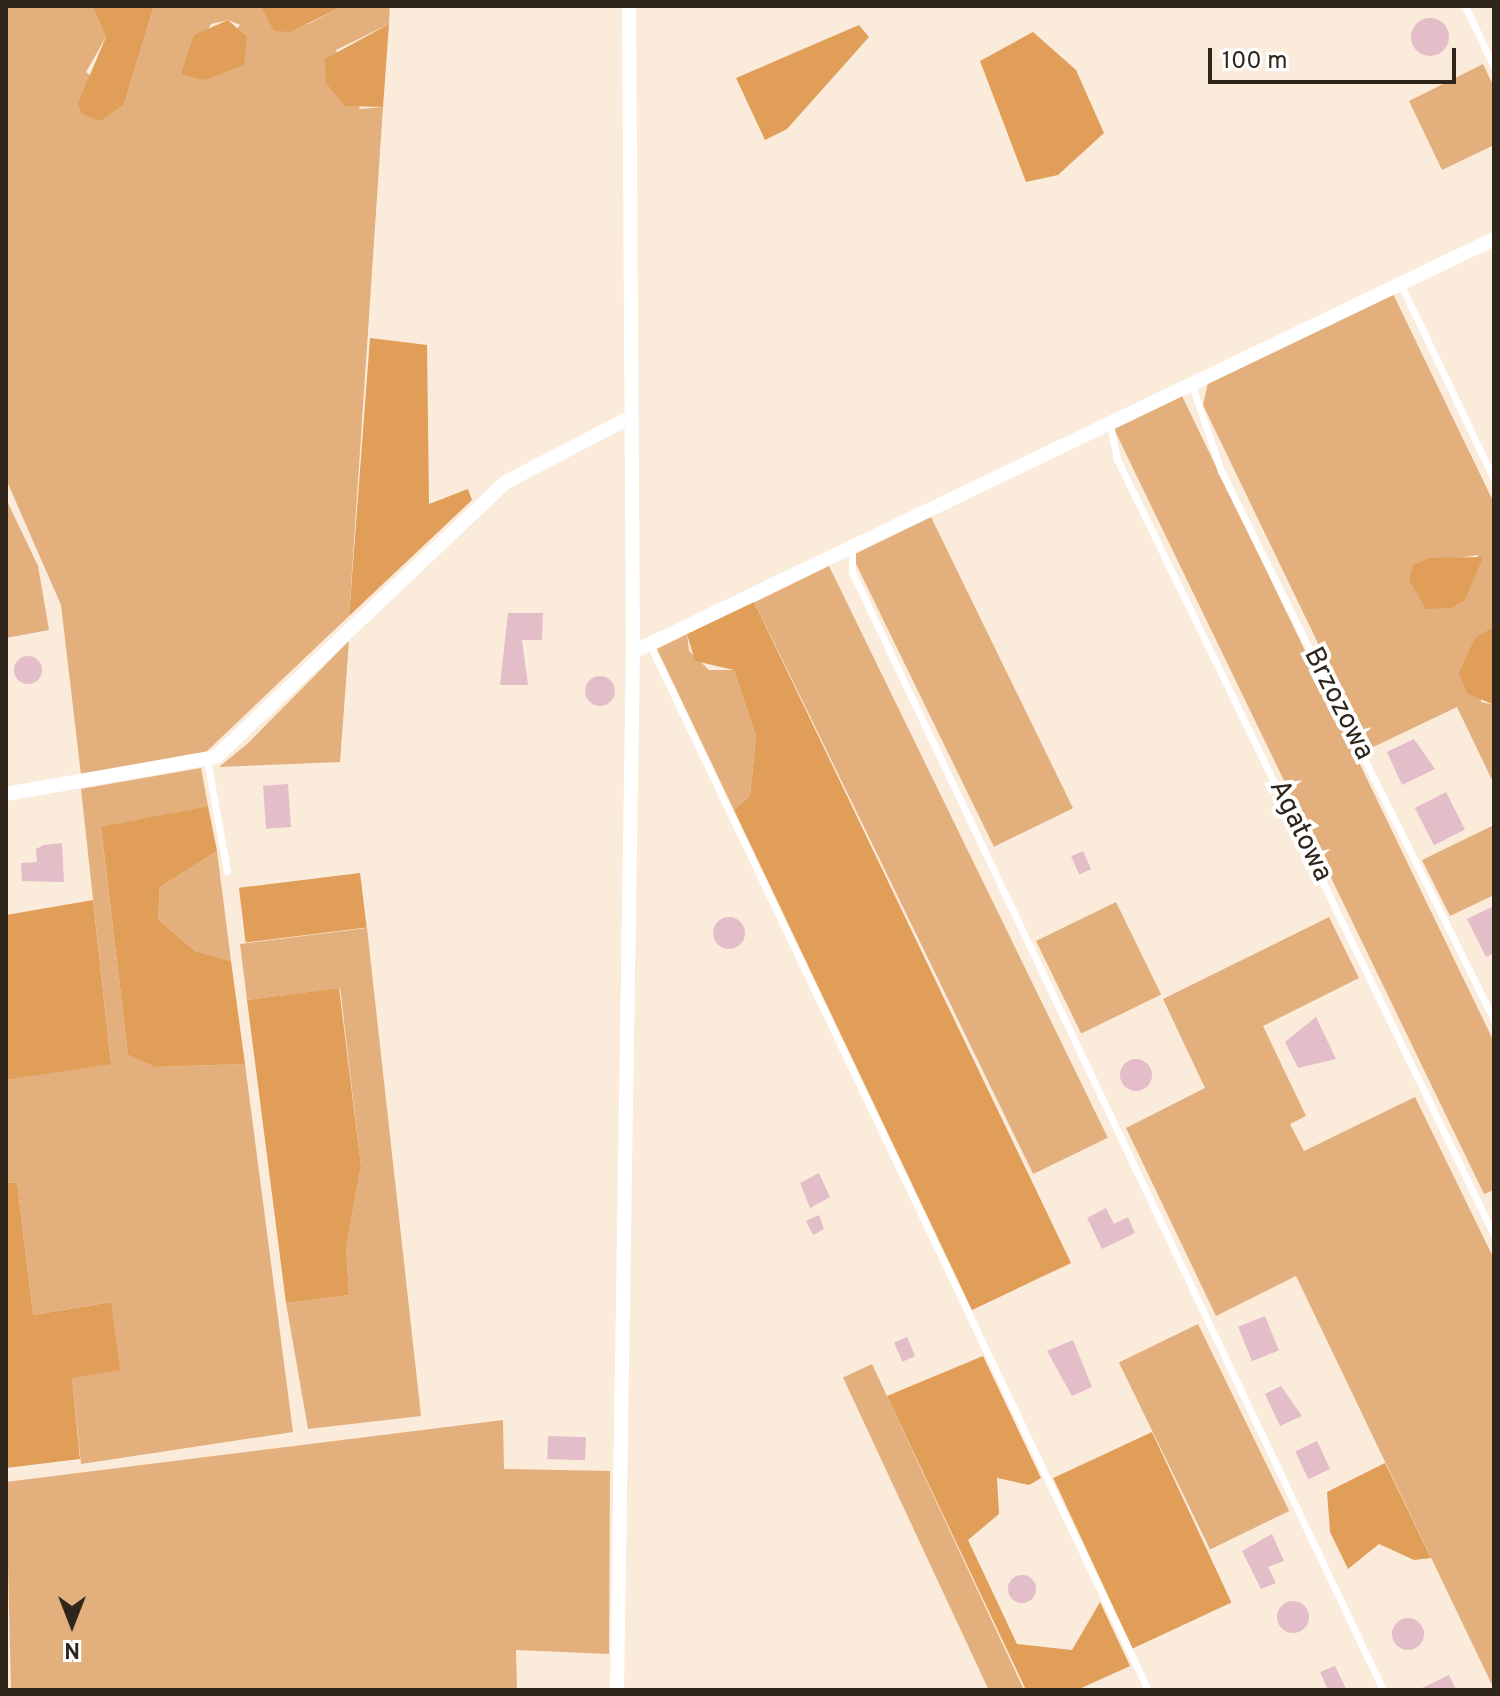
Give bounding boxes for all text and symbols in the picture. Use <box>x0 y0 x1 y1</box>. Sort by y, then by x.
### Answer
scale bar <box>1212 32 1460 82</box>
text: 100 m <box>1222 47 1288 77</box>
street label: Brzozowa <box>1295 642 1381 766</box>
street label: Agatowa <box>1261 775 1339 887</box>
north arrow <box>32 1584 112 1664</box>
text: N <box>64 1635 80 1662</box>

